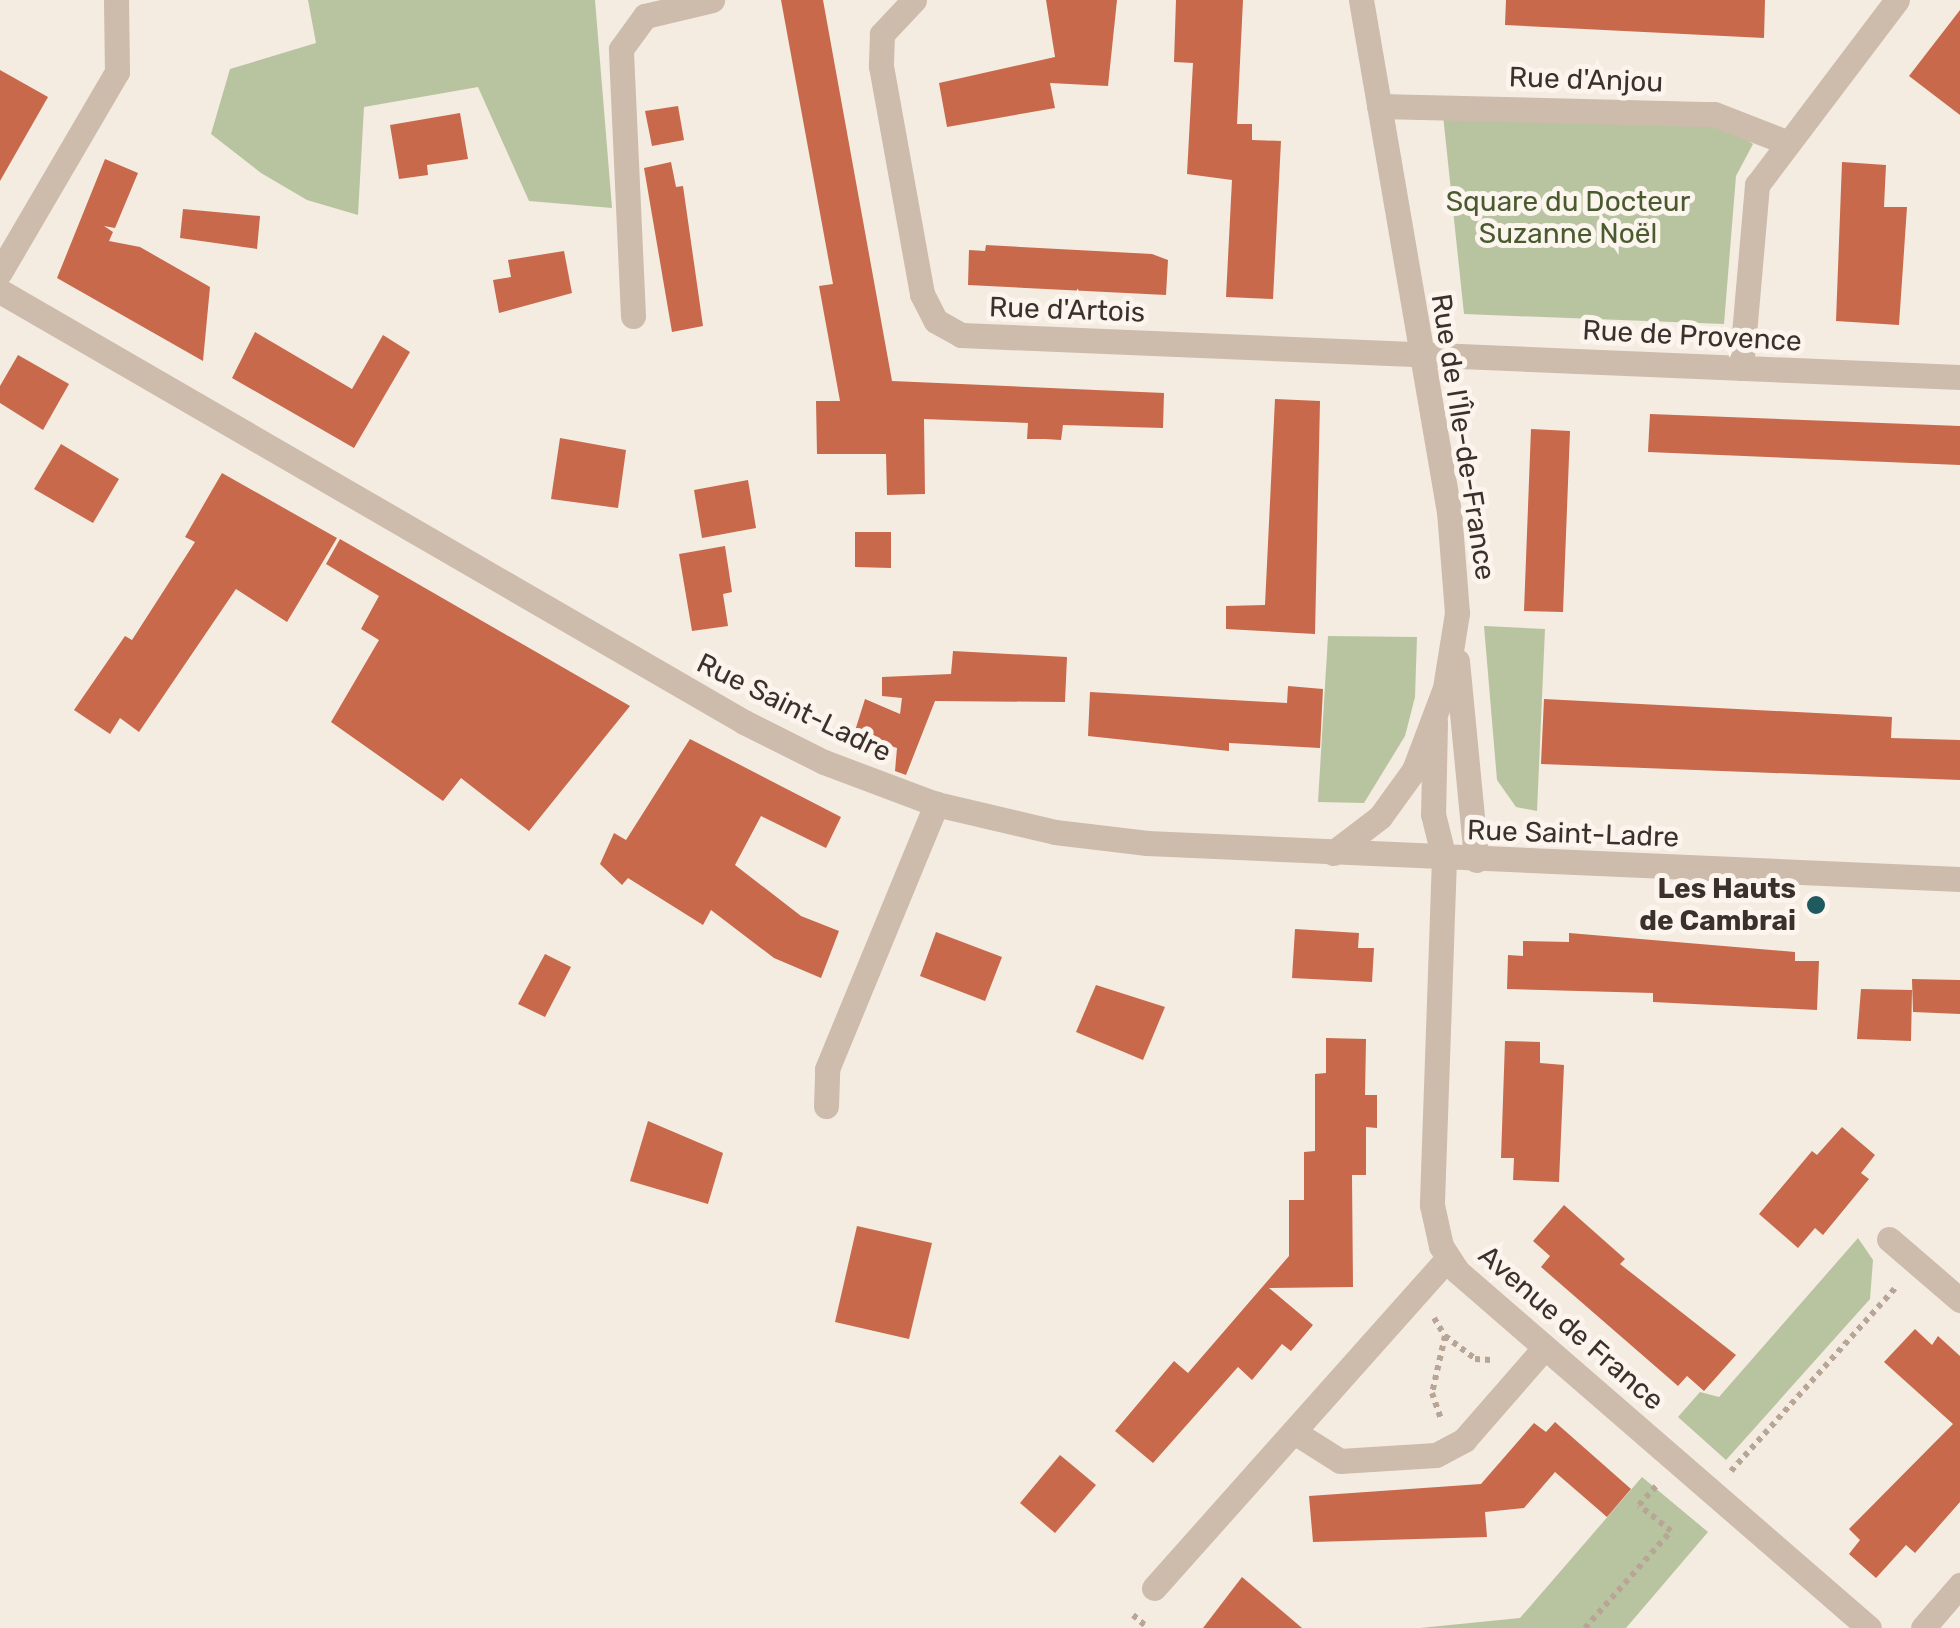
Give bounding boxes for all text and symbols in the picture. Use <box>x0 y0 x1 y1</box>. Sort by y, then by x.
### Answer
street label: Rue d'Anjou <box>1508 61 1664 99</box>
park label: Square du Docteur Suzanne Noël <box>1446 185 1690 251</box>
street label: Rue d'Artois <box>988 290 1146 330</box>
street label: Rue de l'Île-de-France <box>1424 292 1502 582</box>
street label: Rue de Provence <box>1581 313 1803 359</box>
street label: Rue Saint-Ladre <box>691 646 897 770</box>
street label: Rue Saint-Ladre <box>1466 814 1680 854</box>
place label: Les Hauts de Cambrai <box>1639 872 1796 938</box>
marker: Les Hauts de Cambrai <box>1805 894 1827 916</box>
street label: Avenue de France <box>1472 1239 1670 1417</box>

